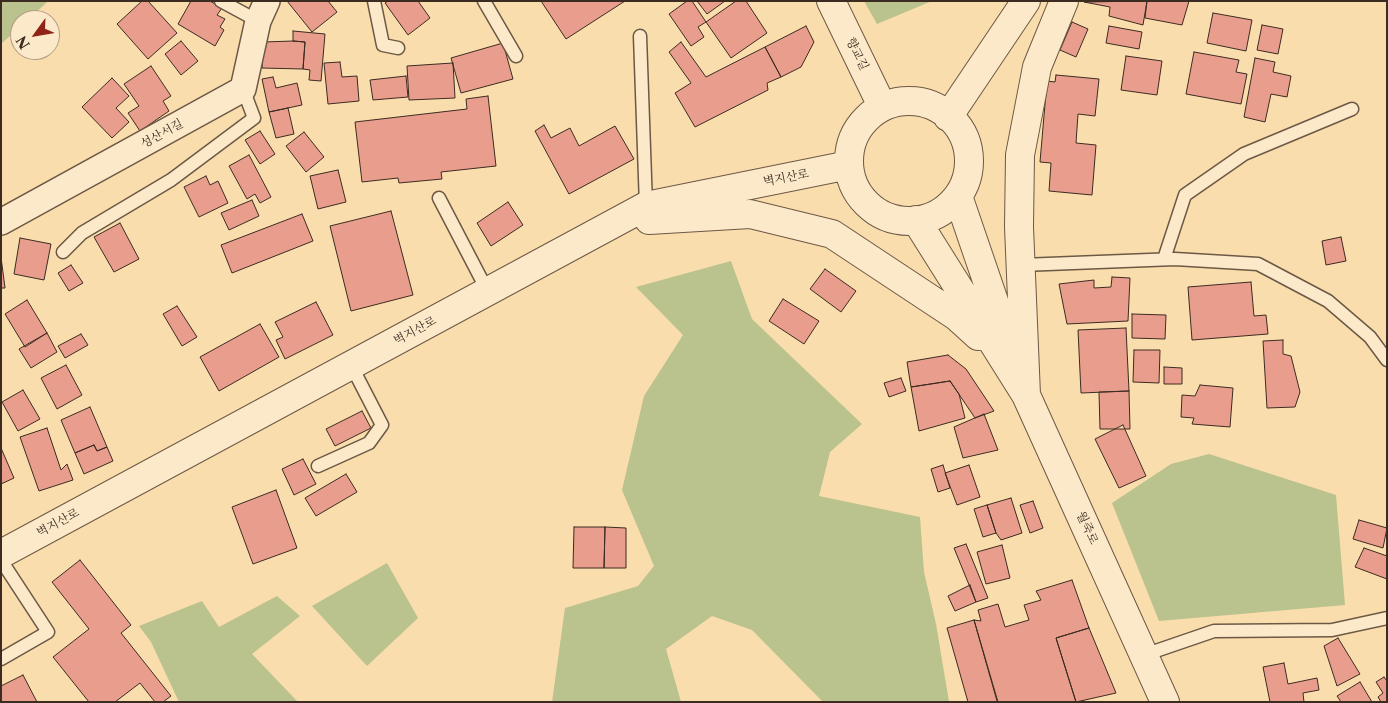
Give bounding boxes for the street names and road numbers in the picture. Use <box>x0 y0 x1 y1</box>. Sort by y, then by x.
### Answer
street label: 향교길 <box>843 35 871 73</box>
street label: 성산서길 <box>138 116 186 152</box>
street label: 벽지산로 <box>762 167 810 189</box>
street label: 벽지산로 <box>391 314 439 348</box>
street label: 벽지산로 <box>34 506 82 540</box>
street label: 월죽로 <box>1073 509 1101 547</box>

